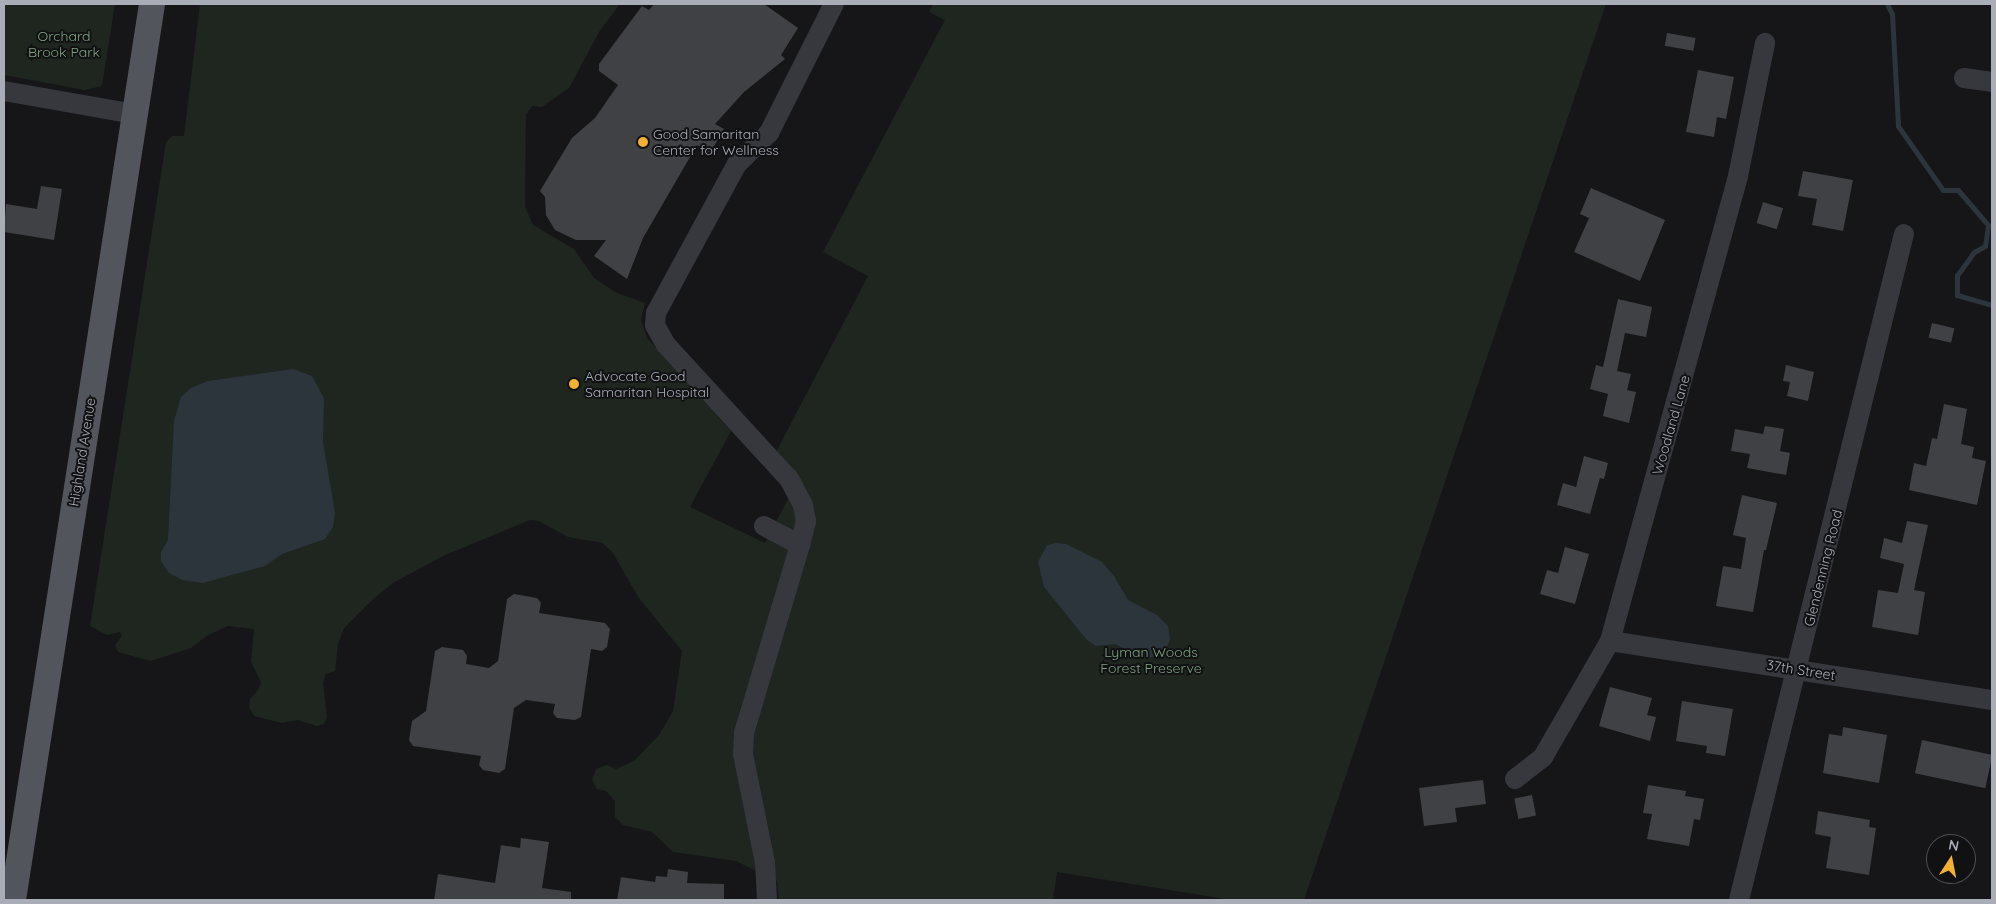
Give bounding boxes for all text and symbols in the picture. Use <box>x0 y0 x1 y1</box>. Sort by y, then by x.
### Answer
park label: Orchard Brook Park <box>28 28 100 60</box>
place label: Good Samaritan Center for Wellness <box>653 126 779 158</box>
marker: Good Samaritan Center for Wellness <box>637 136 649 148</box>
place label: Advocate Good Samaritan Hospital <box>585 368 709 401</box>
street label: Woodland Lane <box>1649 373 1693 477</box>
marker: Advocate Good Samaritan Hospital <box>567 377 581 391</box>
street label: Highland Avenue <box>65 396 99 508</box>
street label: Glendenning Road <box>1800 508 1846 628</box>
park label: Lyman Woods Forest Preserve <box>1100 644 1202 676</box>
street label: 37th Street <box>1765 656 1837 684</box>
north arrow <box>1926 834 1976 884</box>
text: N <box>1947 835 1960 855</box>

